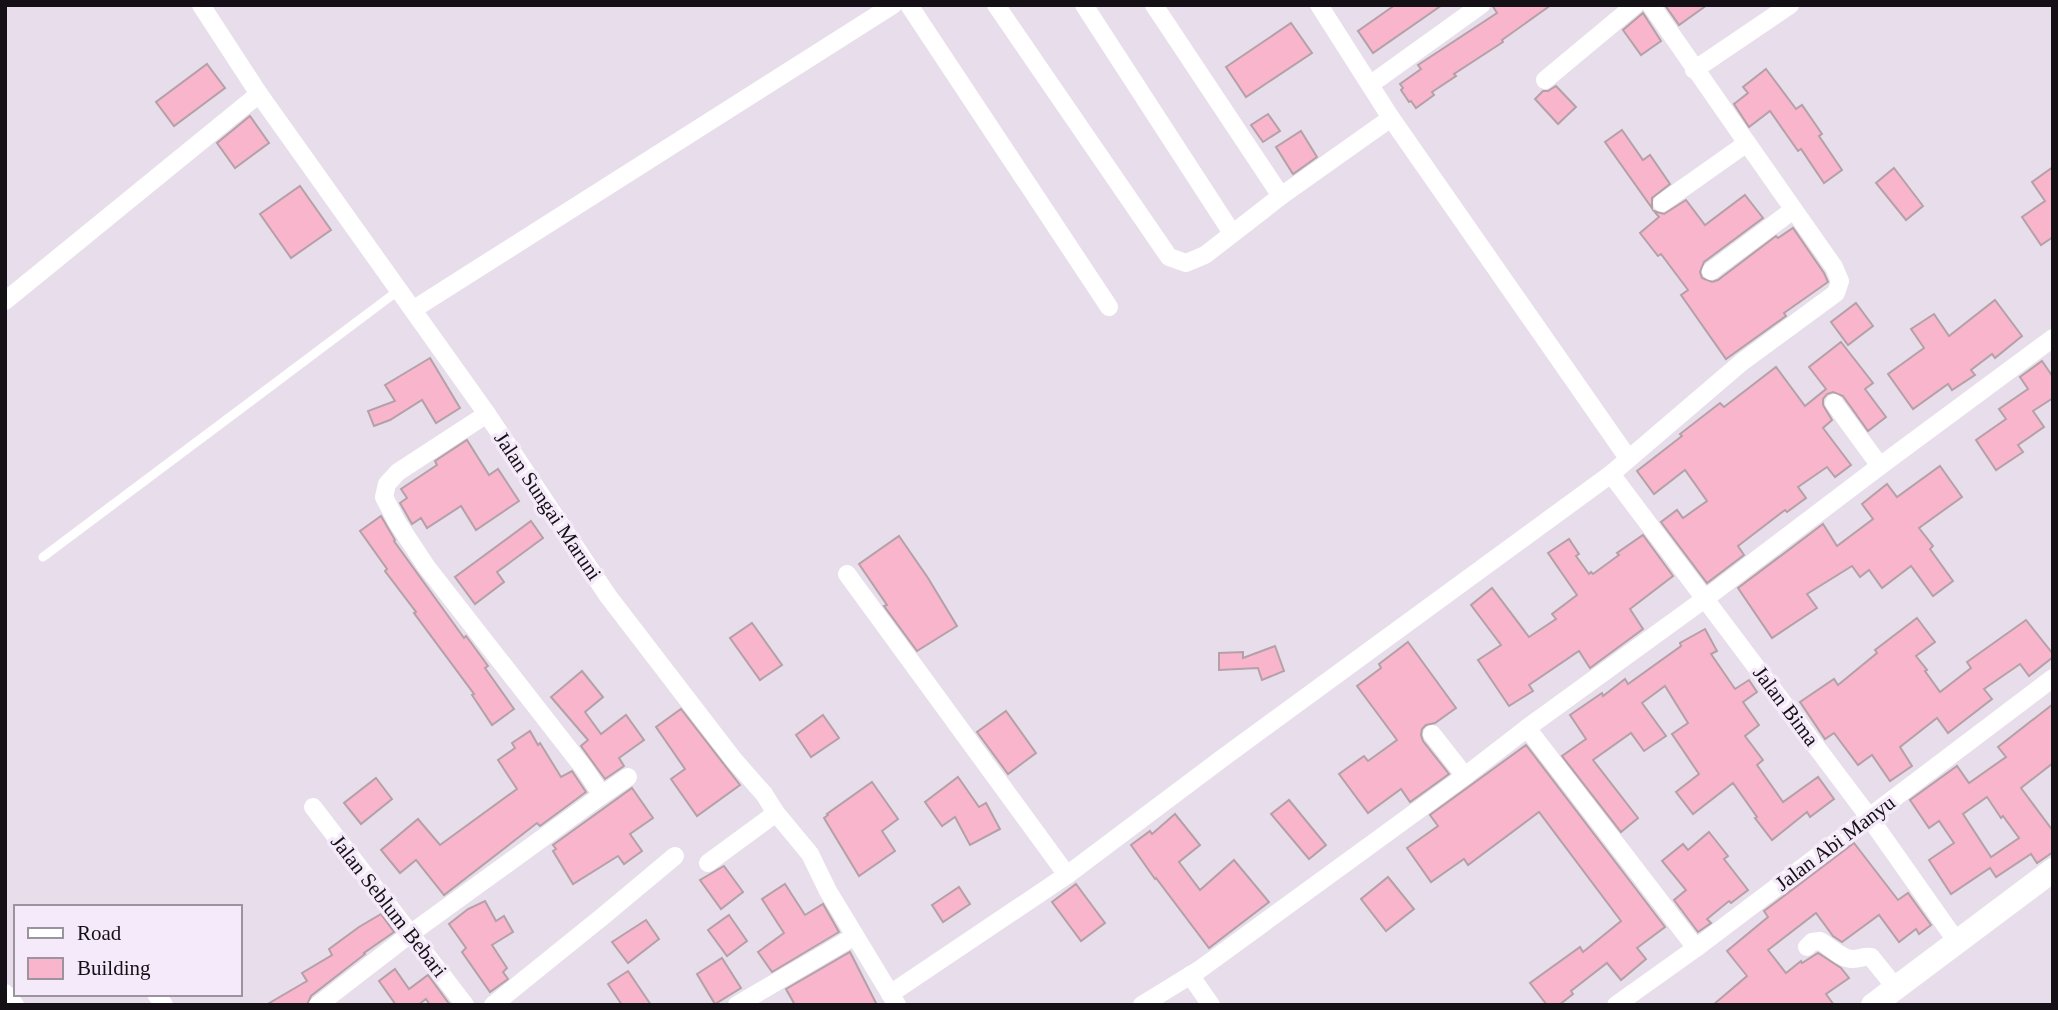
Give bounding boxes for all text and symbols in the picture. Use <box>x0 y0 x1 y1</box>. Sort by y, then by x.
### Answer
street label: Jalan Sungai Maruni <box>489 427 607 585</box>
street label: Jalan Bima <box>1748 661 1824 751</box>
street label: Jalan Abi Manyu <box>1770 790 1900 896</box>
street label: Jalan Seblum Bebari <box>326 830 452 982</box>
legend <box>14 905 242 996</box>
text: Road <box>77 921 122 945</box>
text: Building <box>77 956 151 980</box>

